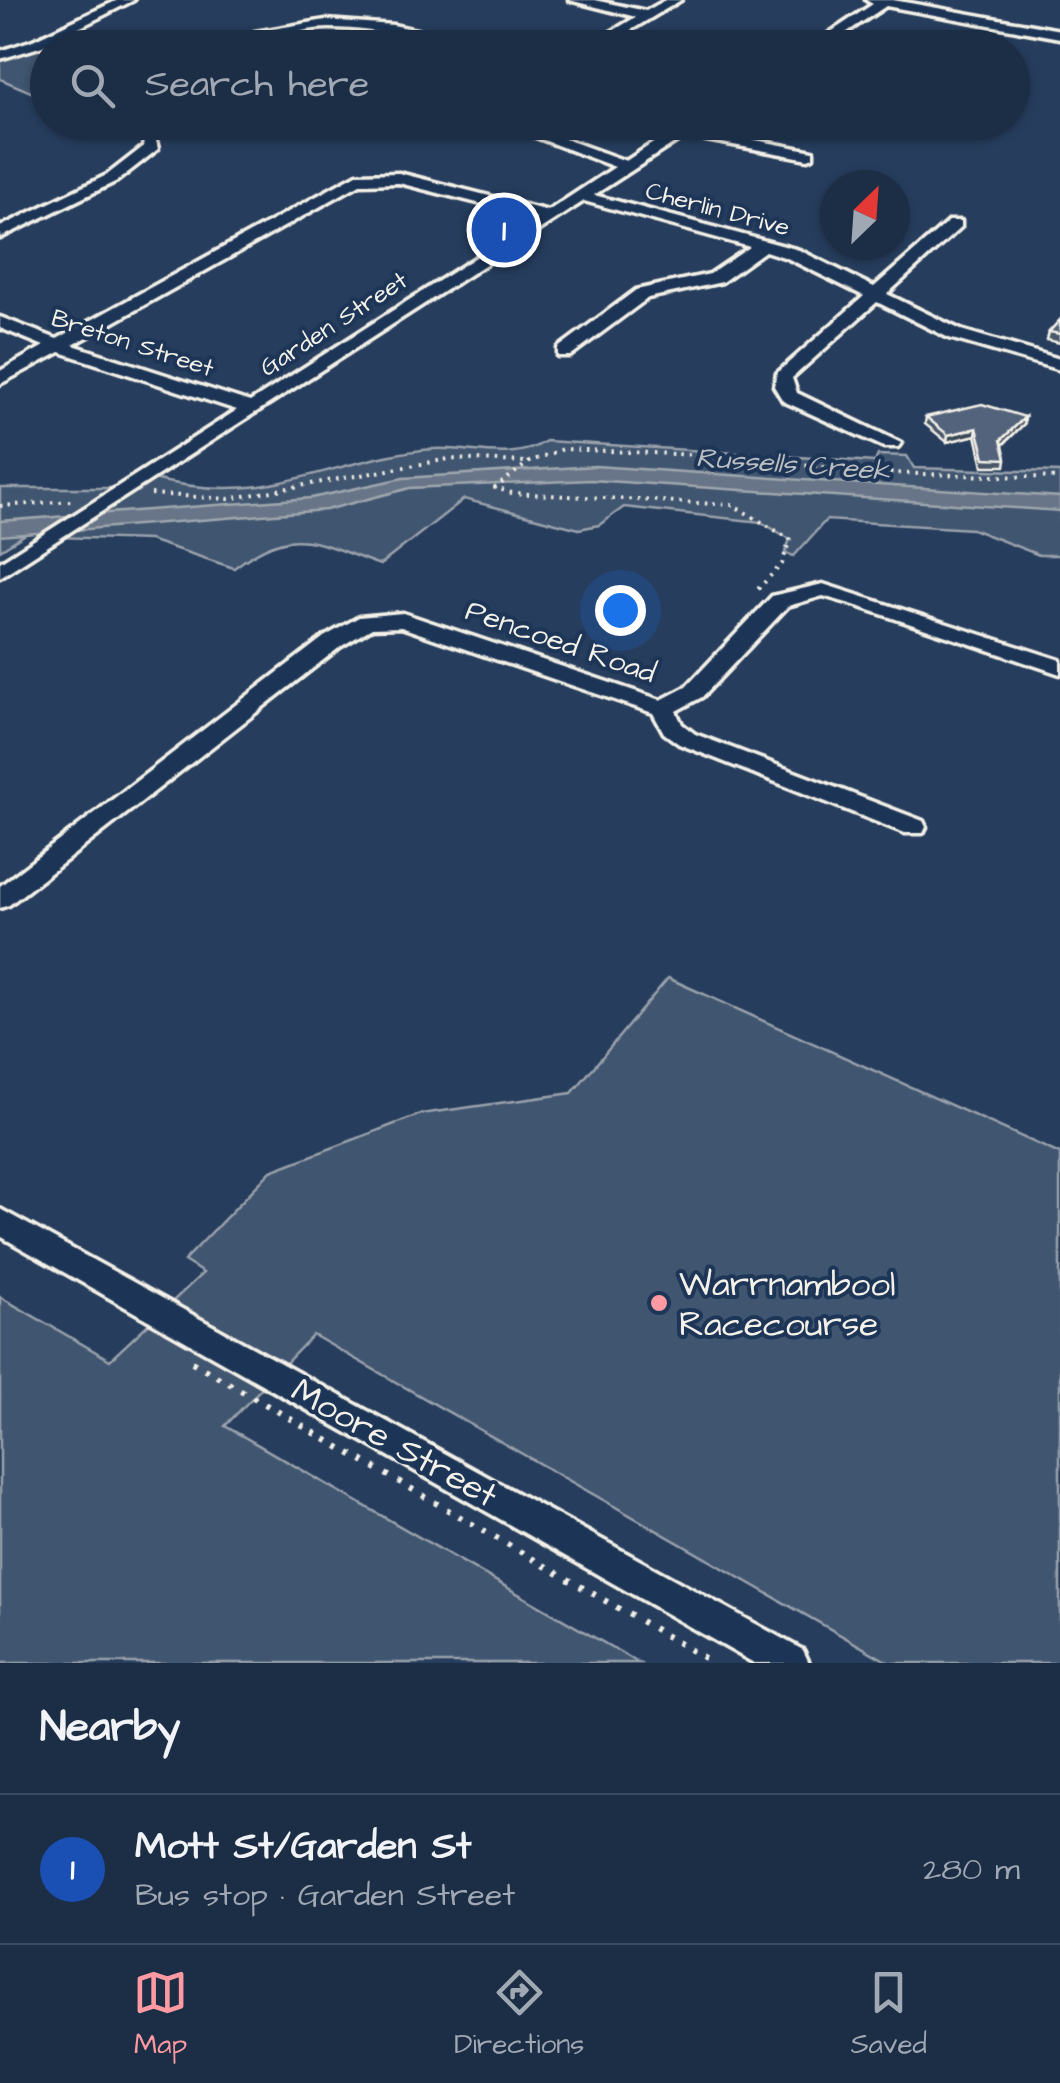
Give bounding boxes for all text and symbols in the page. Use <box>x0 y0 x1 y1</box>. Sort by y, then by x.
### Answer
search box <box>30 30 1030 140</box>
icon: search <box>65 58 120 113</box>
text: Search here <box>145 59 369 111</box>
north arrow <box>820 170 910 260</box>
street label: Cherlin Drive <box>642 173 794 245</box>
pin: 1 <box>472 192 536 268</box>
street label: Garden Street <box>253 263 415 385</box>
street label: Breton Street <box>47 301 218 386</box>
water label: Russells Creek <box>695 438 892 491</box>
your location <box>595 585 646 636</box>
street label: Pencoed Road <box>460 590 661 694</box>
place label: Warrnambool Racecourse <box>679 1260 895 1349</box>
marker: Warrnambool Racecourse <box>648 1292 670 1314</box>
street label: Moore Street <box>282 1366 506 1520</box>
text: Nearby <box>40 1699 180 1757</box>
text: Mott St/Garden St <box>135 1821 471 1873</box>
text: 1 <box>70 1847 75 1892</box>
text: 280 m <box>923 1847 1020 1892</box>
text: Bus stop · Garden Street <box>135 1873 515 1918</box>
tab: Map <box>133 1965 188 2064</box>
tab: Directions <box>454 1965 584 2064</box>
tab: Saved <box>851 1965 927 2064</box>

